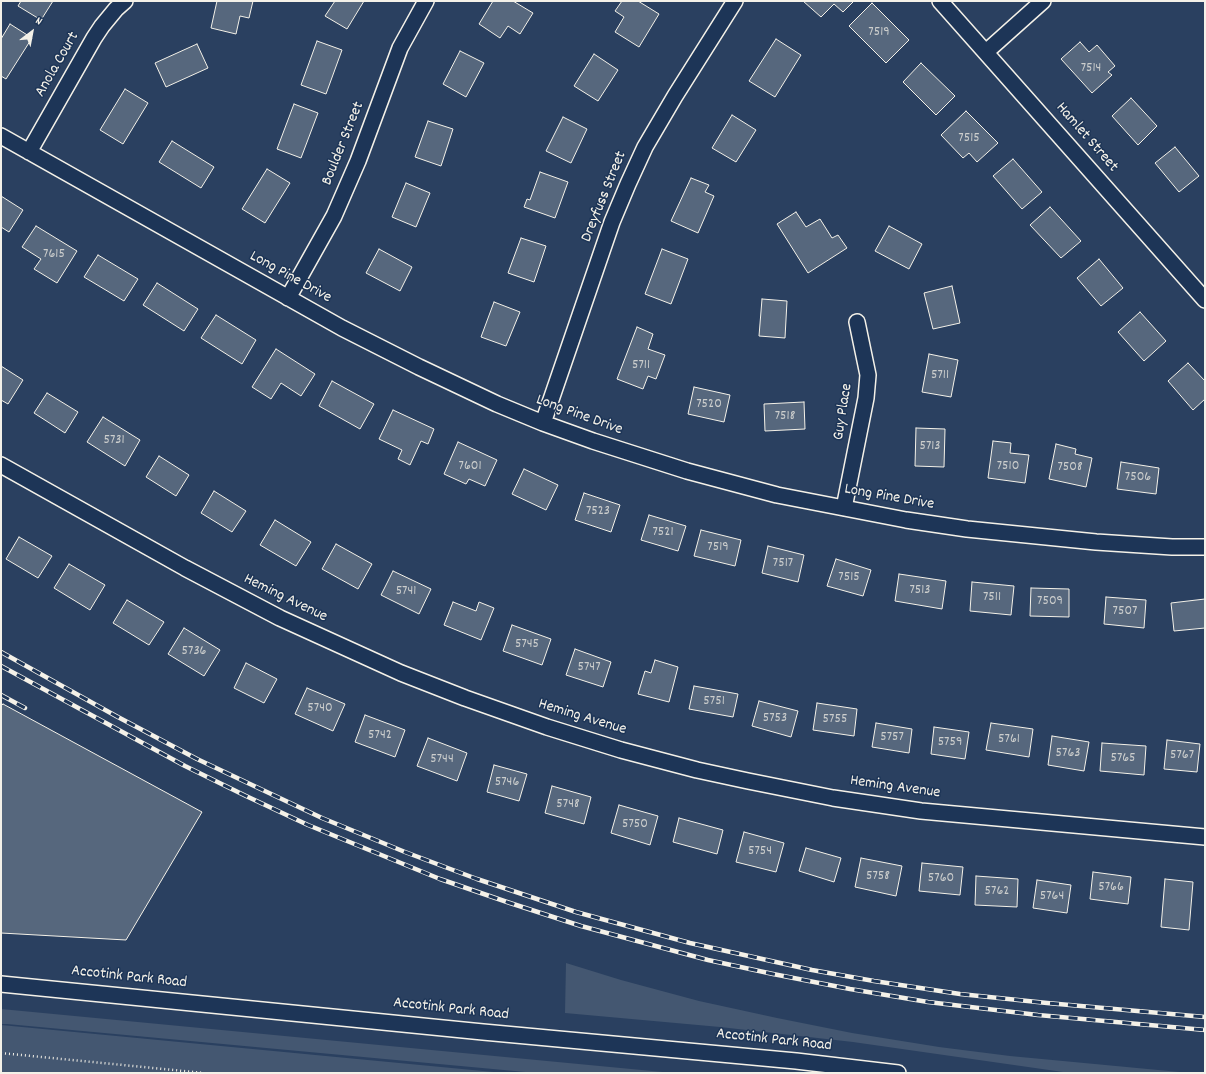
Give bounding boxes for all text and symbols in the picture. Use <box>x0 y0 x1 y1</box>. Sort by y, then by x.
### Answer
north arrow <box>12 12 52 52</box>
text: N <box>32 14 45 30</box>
house number: 7519 <box>868 25 890 41</box>
street label: Anola Court <box>32 29 84 101</box>
house number: 7514 <box>1081 61 1101 77</box>
street label: Boulder Street <box>319 99 369 189</box>
street label: Hamlet Street <box>1051 99 1121 177</box>
house number: 7515 <box>958 131 980 147</box>
street label: Dreyfuss Street <box>578 149 632 245</box>
house number: 7615 <box>43 247 65 263</box>
street label: Long Pine Drive <box>246 248 334 308</box>
house number: 5711 <box>632 358 650 374</box>
house number: 5711 <box>931 368 949 384</box>
street label: Guy Place <box>830 382 858 442</box>
street label: Long Pine Drive <box>533 391 625 441</box>
house number: 7520 <box>696 397 722 413</box>
house number: 7518 <box>775 409 795 425</box>
house number: 5731 <box>103 433 125 449</box>
house number: 5713 <box>919 439 941 455</box>
house number: 7601 <box>459 459 481 475</box>
house number: 7510 <box>997 459 1019 475</box>
house number: 7508 <box>1057 460 1083 476</box>
house number: 7506 <box>1125 470 1151 486</box>
street label: Long Pine Drive <box>843 481 935 515</box>
house number: 7523 <box>586 504 610 520</box>
house number: 7521 <box>652 525 674 541</box>
house number: 7519 <box>707 540 729 556</box>
house number: 7517 <box>773 556 793 572</box>
street label: Heming Avenue <box>240 570 330 628</box>
house number: 7515 <box>838 570 860 586</box>
house number: 7513 <box>909 583 931 599</box>
house number: 5741 <box>396 584 416 600</box>
house number: 7511 <box>983 590 1001 606</box>
house number: 7509 <box>1037 594 1063 610</box>
house number: 7507 <box>1113 604 1137 620</box>
house number: 5745 <box>515 637 539 653</box>
house number: 5736 <box>182 644 206 660</box>
house number: 5747 <box>577 660 601 676</box>
house number: 5751 <box>703 694 725 710</box>
street label: Heming Avenue <box>536 696 628 740</box>
house number: 5740 <box>307 701 333 717</box>
house number: 5753 <box>763 711 787 727</box>
house number: 5755 <box>823 712 847 728</box>
house number: 5742 <box>368 728 392 744</box>
house number: 5757 <box>880 730 904 746</box>
house number: 5761 <box>998 732 1020 748</box>
house number: 5759 <box>938 735 962 751</box>
house number: 5763 <box>1056 746 1080 762</box>
house number: 5767 <box>1170 748 1194 764</box>
house number: 5765 <box>1110 751 1136 767</box>
house number: 5744 <box>430 752 454 768</box>
street label: Heming Avenue <box>849 772 941 804</box>
house number: 5746 <box>495 775 519 791</box>
house number: 5748 <box>556 797 580 813</box>
house number: 5750 <box>622 817 648 833</box>
house number: 5754 <box>748 844 772 860</box>
house number: 5758 <box>866 869 890 885</box>
house number: 5760 <box>928 871 954 887</box>
house number: 5766 <box>1098 880 1124 896</box>
house number: 5762 <box>985 884 1009 900</box>
house number: 5764 <box>1040 889 1064 905</box>
street label: Accotink Park Road <box>70 962 188 994</box>
street label: Accotink Park Road <box>392 994 510 1026</box>
street label: Accotink Park Road <box>715 1025 833 1057</box>

